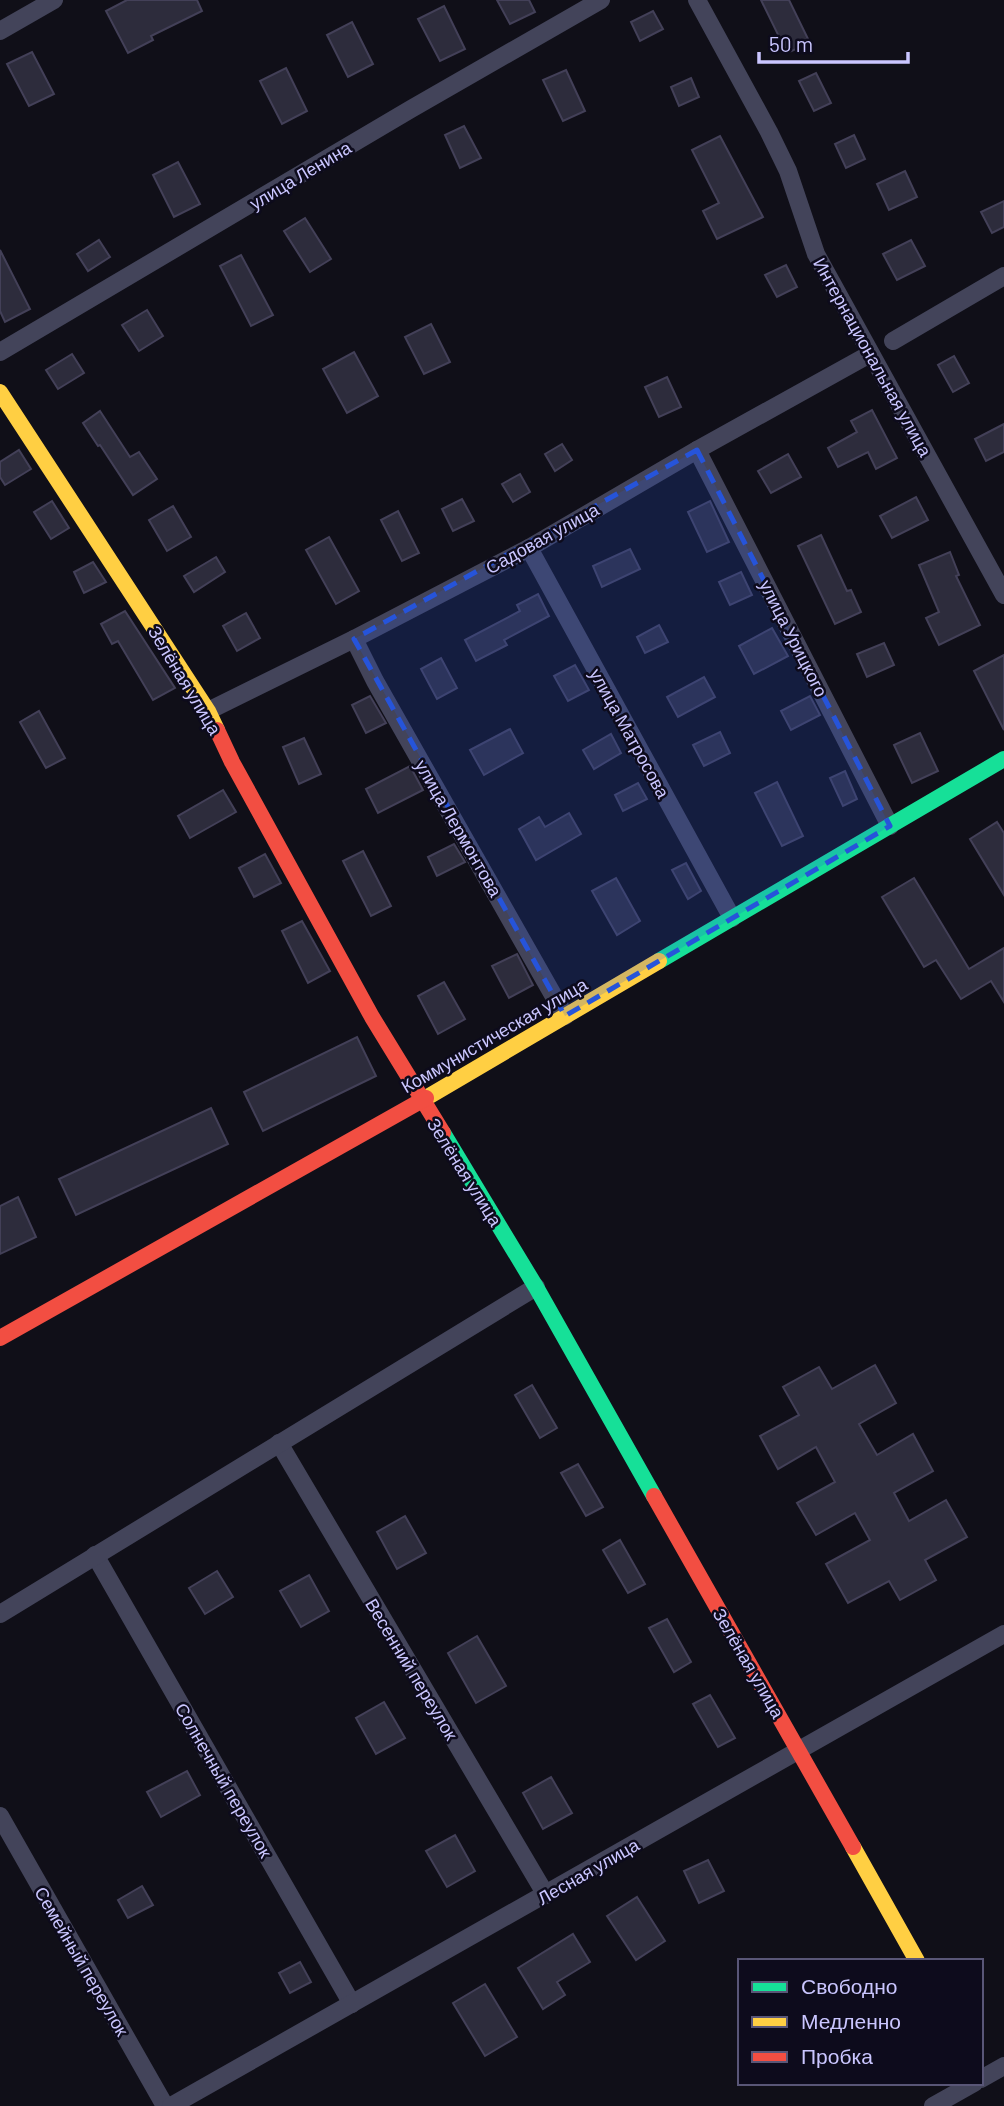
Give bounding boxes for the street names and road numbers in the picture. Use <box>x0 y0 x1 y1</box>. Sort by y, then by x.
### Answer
street label: улица Ленина <box>245 135 356 214</box>
street label: Интернациональная улица <box>809 254 937 461</box>
street label: Садовая улица <box>482 497 603 578</box>
street label: улица Урицкого <box>755 576 833 700</box>
street label: Зелёная улица <box>144 621 227 739</box>
street label: улица Матросова <box>585 664 675 802</box>
street label: улица Лермонтова <box>411 756 508 901</box>
street label: Коммунистическая улица <box>397 972 592 1097</box>
street label: Зелёная улица <box>423 1114 508 1231</box>
street label: Весенний переулок <box>361 1594 463 1744</box>
street label: Зелёная улица <box>709 1604 790 1723</box>
street label: Солнечный переулок <box>171 1699 277 1861</box>
street label: Лесная улица <box>533 1833 644 1909</box>
street label: Семейный переулок <box>30 1882 134 2040</box>

